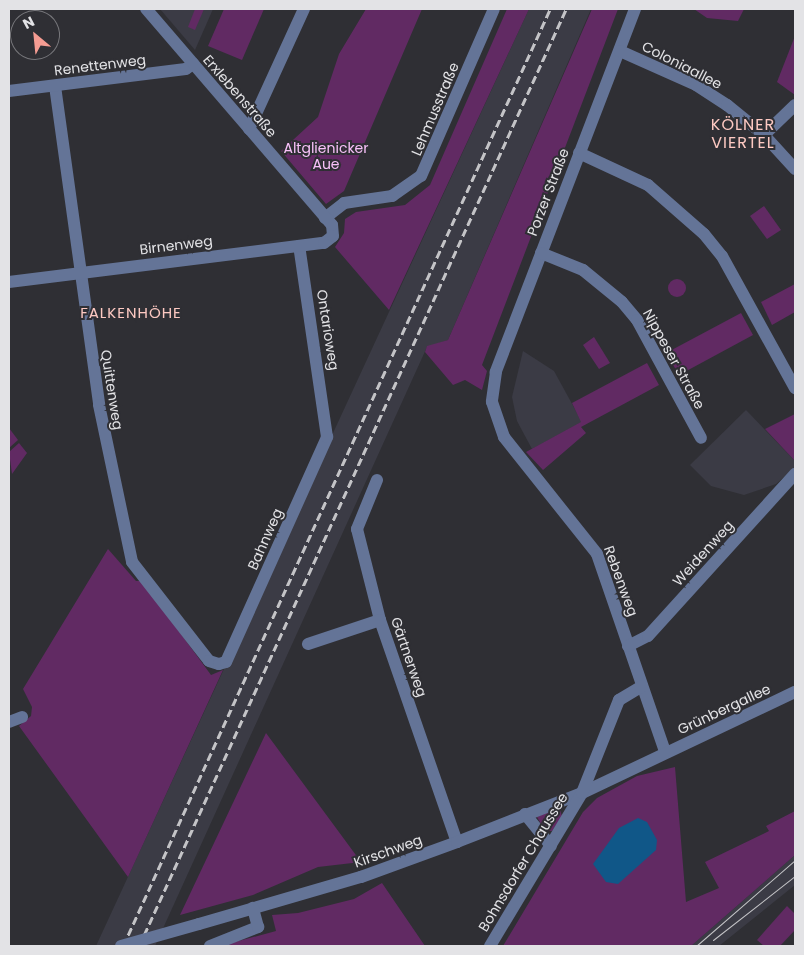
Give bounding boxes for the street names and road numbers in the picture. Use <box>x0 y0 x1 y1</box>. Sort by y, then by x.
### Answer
street label: Coloniaallee <box>639 38 725 92</box>
street label: Renettenweg <box>53 51 147 79</box>
street label: Erxlebenstraße <box>200 51 280 141</box>
street label: Lehmusstraße <box>408 60 462 158</box>
street label: Porzer Straße <box>524 146 572 238</box>
street label: Birnenweg <box>139 232 213 258</box>
street label: Ontarioweg <box>313 288 343 372</box>
street label: Nippeser Straße <box>639 306 709 412</box>
street label: Quittenweg <box>97 349 127 431</box>
street label: Bahnweg <box>244 506 286 572</box>
street label: Weidenweg <box>669 517 737 589</box>
street label: Rebenweg <box>600 543 642 619</box>
street label: Gärtnerweg <box>388 615 430 699</box>
street label: Grünbergallee <box>675 680 773 738</box>
street label: Bohnsdorfer Chaussee <box>475 790 571 934</box>
street label: Kirschweg <box>352 831 424 871</box>

